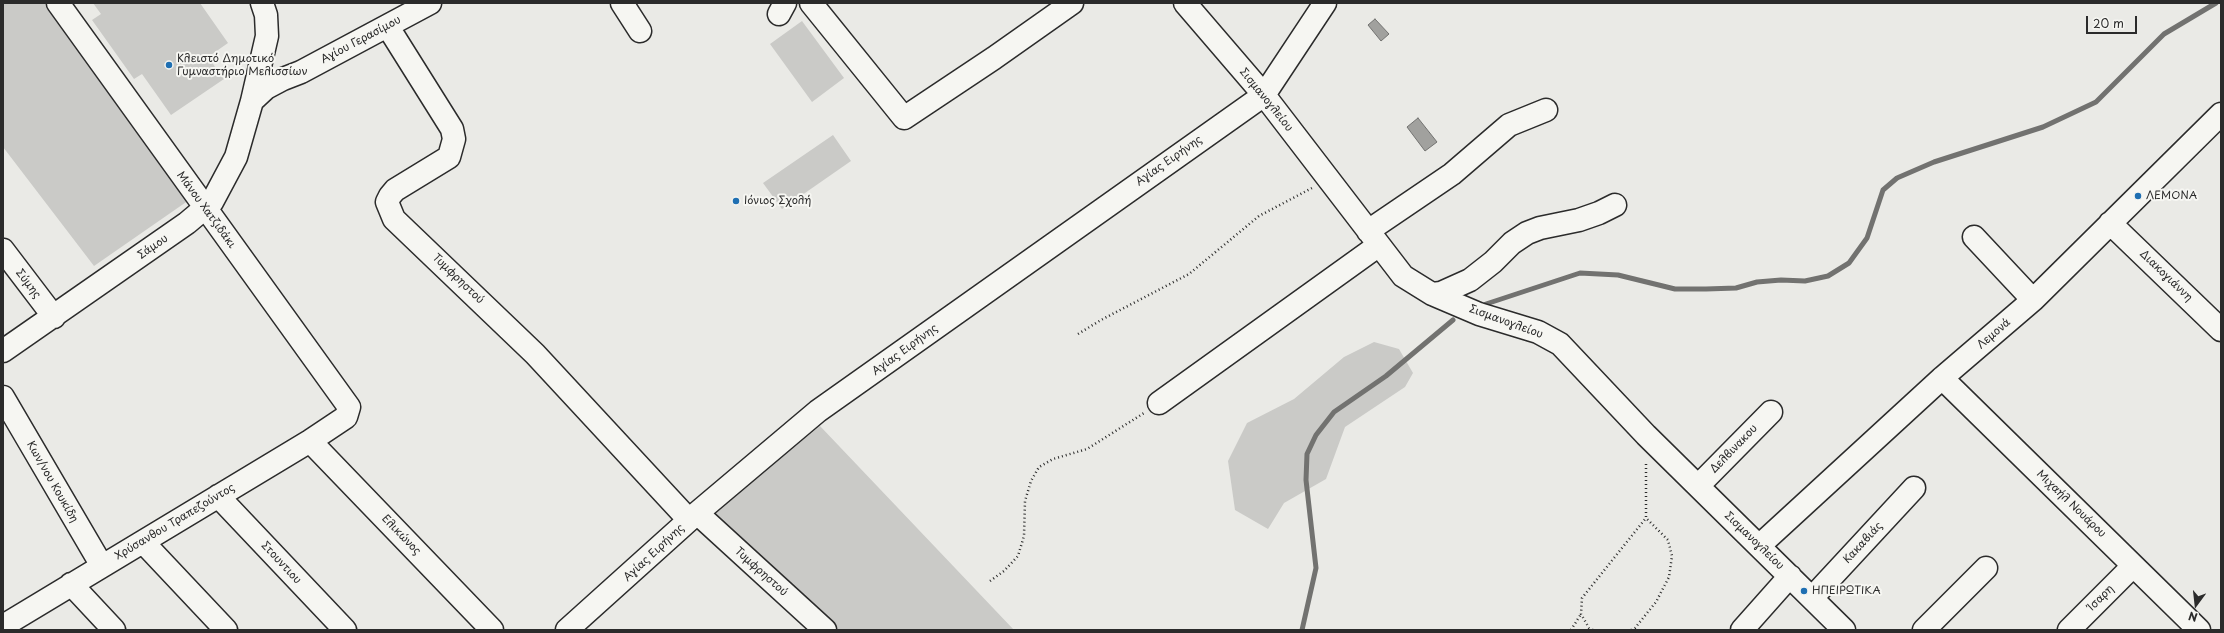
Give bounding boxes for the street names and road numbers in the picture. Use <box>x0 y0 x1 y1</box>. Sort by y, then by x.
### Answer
street label: Αγίου Γερασίμου <box>319 13 403 67</box>
street label: Σισμανογλείου <box>1236 66 1296 134</box>
street label: Αγίας Ειρήνης <box>1133 133 1205 189</box>
street label: Μάνου Χατζιδάκι <box>174 169 238 251</box>
street label: Σάμου <box>135 232 171 262</box>
street label: Διακογιάννη <box>2137 248 2195 304</box>
street label: Τυμφρηστού <box>430 251 486 307</box>
street label: Σύμης <box>13 267 43 301</box>
street label: Σισμανογλείου <box>1467 303 1545 341</box>
street label: Λεμονά <box>1975 316 2013 352</box>
street label: Αγίας Ειρήνης <box>869 322 941 378</box>
street label: Δελβινακου <box>1708 422 1760 476</box>
street label: Κων/νου Κουκίδη <box>23 439 81 525</box>
street label: Μιχαήλ Νουάρου <box>2034 467 2108 541</box>
street label: Χρύσανθου Τραπεζούντος <box>113 481 237 563</box>
street label: Σισμανογλείου <box>1722 509 1786 573</box>
street label: Ελικώνος <box>379 512 423 558</box>
street label: Κακαβιάς <box>1841 520 1885 566</box>
street label: Αγίας Ειρήνης <box>621 522 687 584</box>
street label: Στουντιου <box>258 539 304 587</box>
street label: Τυμφρηστού <box>732 545 790 599</box>
street label: Ίσαρη <box>2085 582 2117 614</box>

